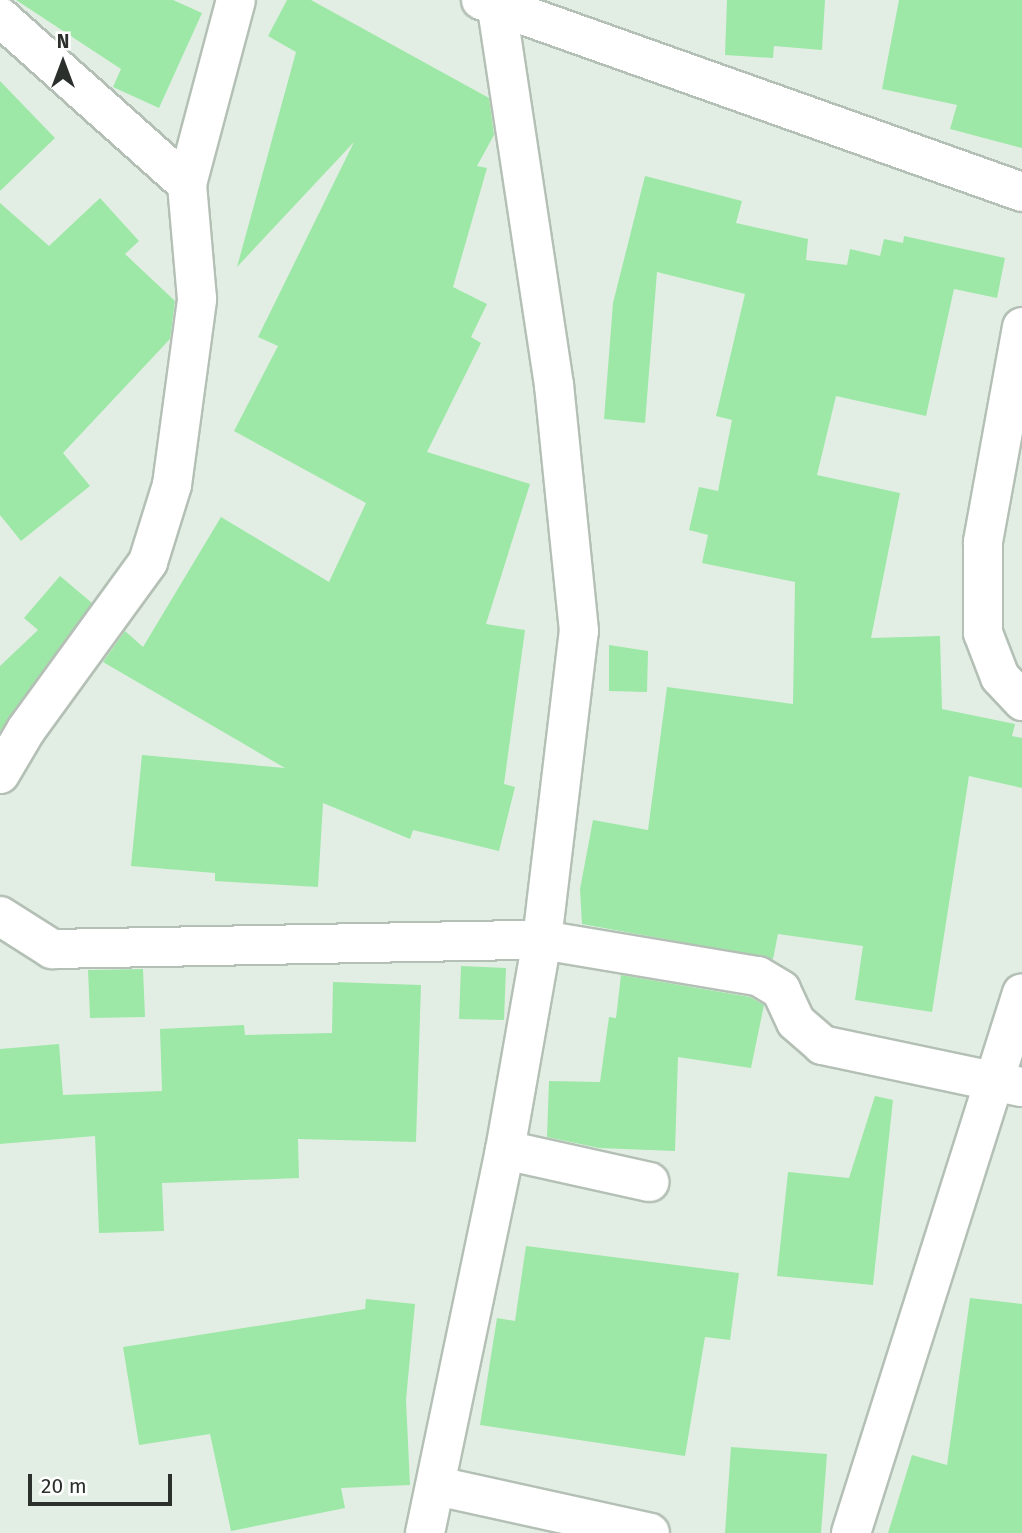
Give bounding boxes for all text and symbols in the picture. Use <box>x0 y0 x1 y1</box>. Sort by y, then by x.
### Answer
north arrow <box>28 28 98 98</box>
text: N <box>57 30 69 53</box>
scale bar <box>32 1460 175 1504</box>
text: 20 m <box>41 1473 87 1499</box>

